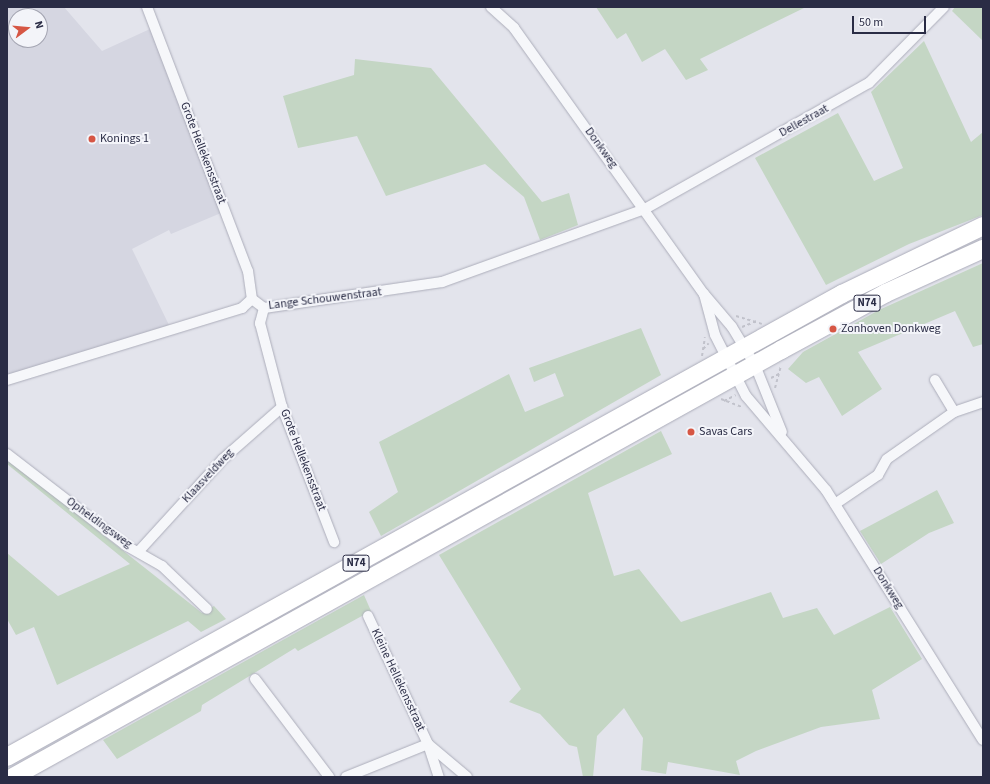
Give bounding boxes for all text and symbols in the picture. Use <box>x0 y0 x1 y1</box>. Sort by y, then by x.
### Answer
north arrow <box>8 8 48 48</box>
scale bar <box>854 8 928 34</box>
text: 50 m <box>859 14 883 31</box>
text: N <box>31 19 47 30</box>
street label: Grote Hellekensstraat <box>177 100 229 206</box>
street label: Dellestraat <box>777 102 831 140</box>
street label: Donkweg <box>581 125 621 171</box>
place label: Konings 1 <box>100 132 149 146</box>
marker: Konings 1 <box>87 134 97 144</box>
street label: Lange Schouwenstraat <box>268 285 382 313</box>
road number: N74 <box>853 294 881 312</box>
place label: Zonhoven Donkweg <box>841 322 941 336</box>
marker: Zonhoven Donkweg <box>828 324 838 334</box>
street label: Grote Hellekensstraat <box>277 407 329 513</box>
place label: Savas Cars <box>699 425 752 439</box>
marker: Savas Cars <box>686 427 696 437</box>
street label: Klaasveldweg <box>179 446 237 506</box>
street label: Opheldingsweg <box>63 494 135 552</box>
road number: N74 <box>342 554 370 572</box>
street label: Donkweg <box>869 564 907 612</box>
street label: Kleine Hellekensstraat <box>368 626 428 734</box>

